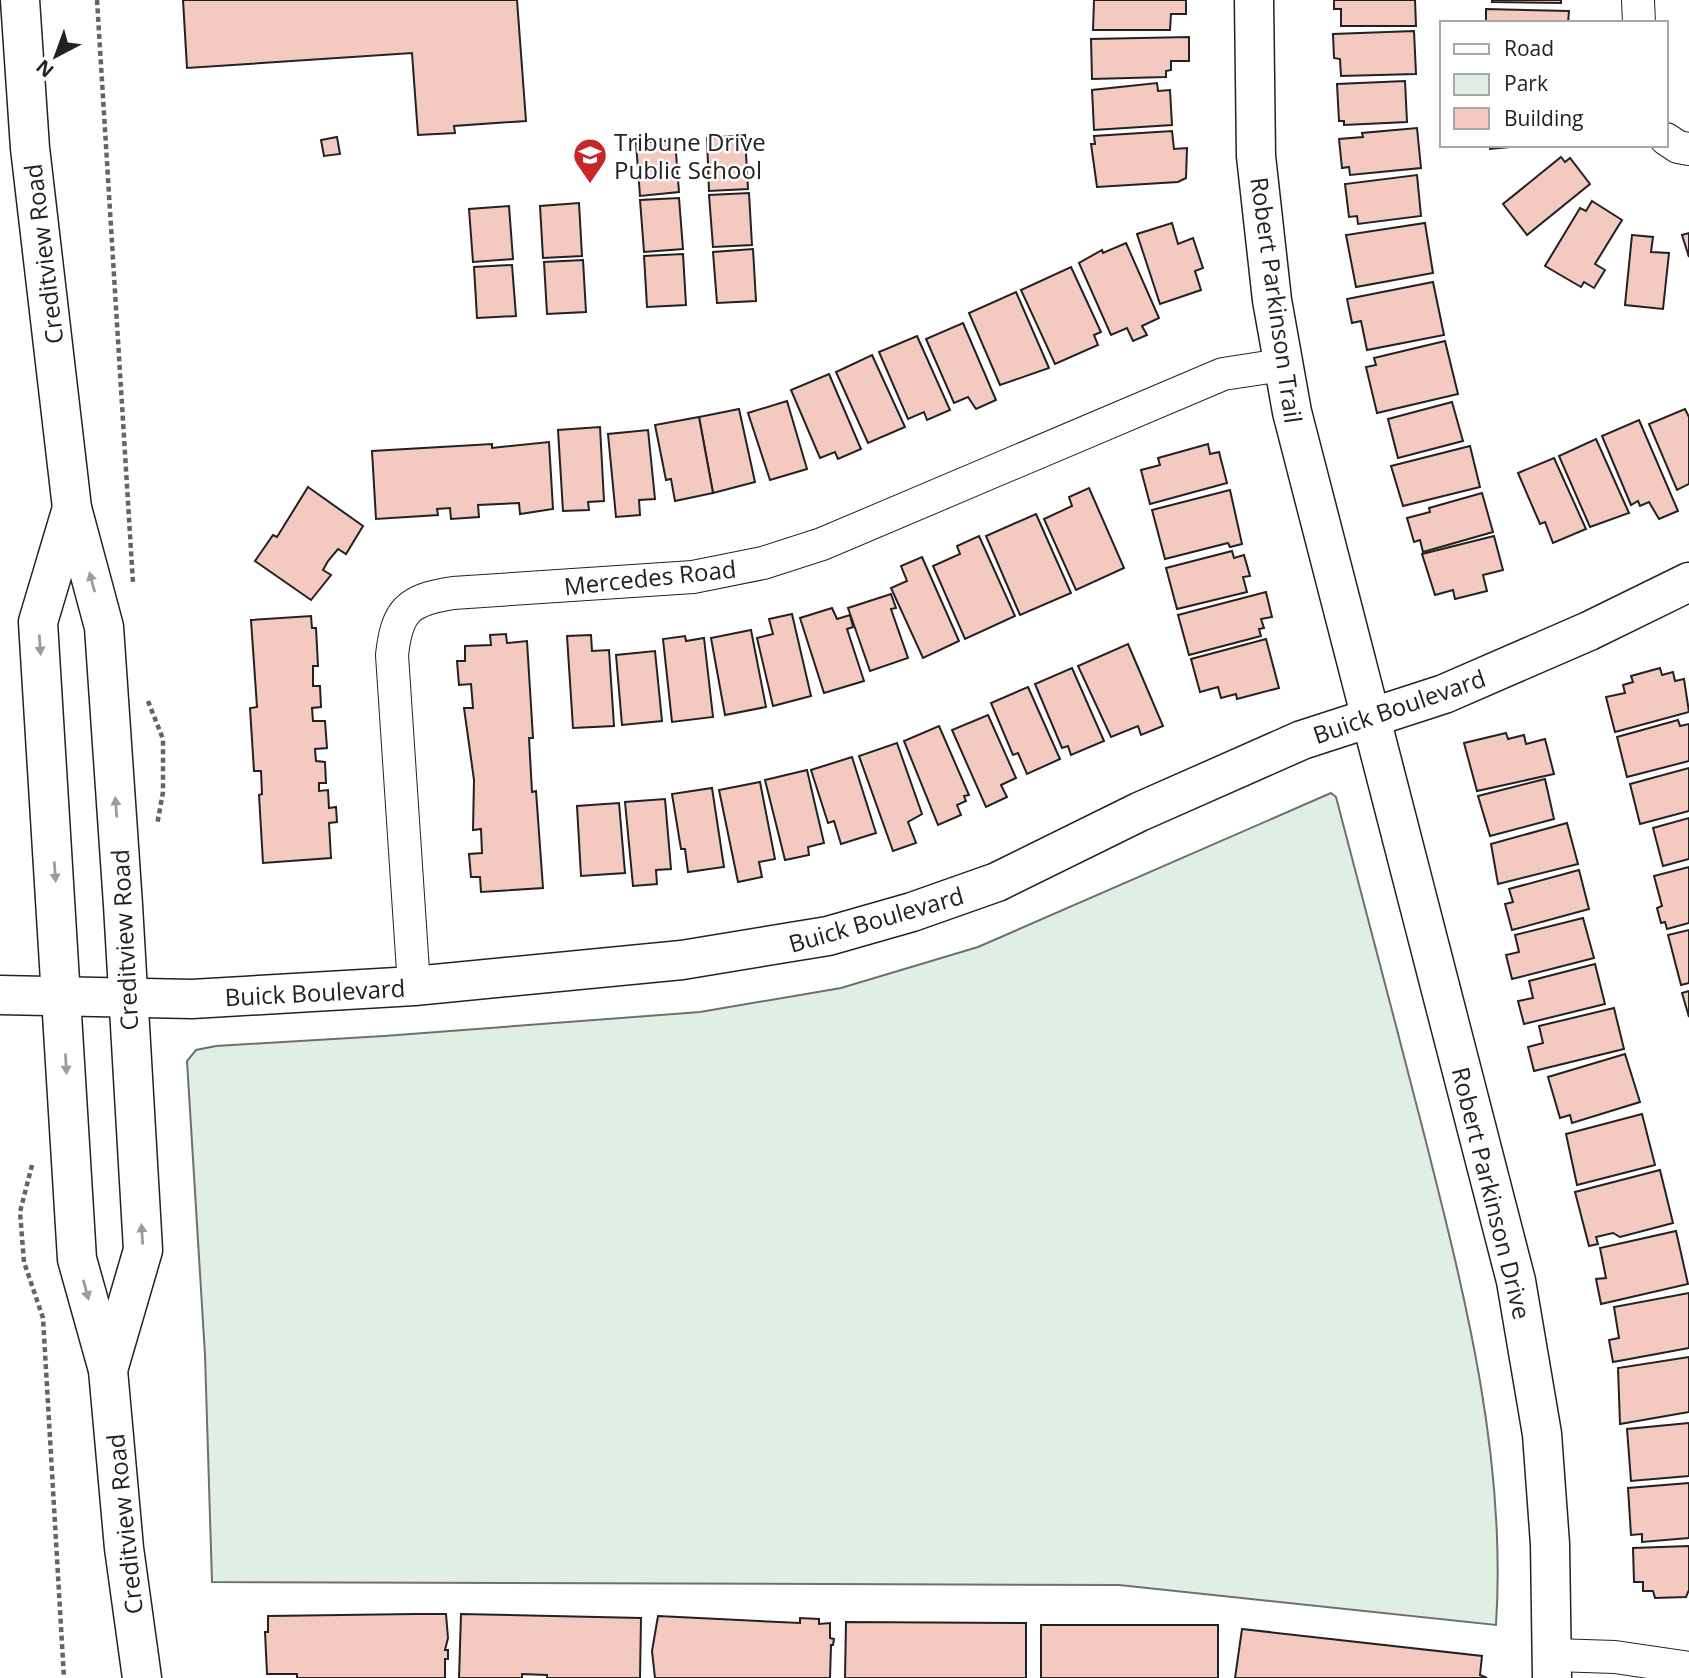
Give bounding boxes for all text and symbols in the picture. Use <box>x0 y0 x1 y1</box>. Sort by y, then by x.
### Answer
north arrow <box>21 21 91 91</box>
legend <box>1440 21 1668 147</box>
text: Road <box>1504 34 1554 62</box>
text: N <box>30 54 59 84</box>
text: Park <box>1504 69 1548 97</box>
text: Building <box>1504 104 1583 132</box>
place label: Tribune Drive Public School <box>614 125 766 186</box>
school or university icon: Tribune Drive Public School <box>571 136 609 185</box>
street label: Creditview Road <box>16 162 70 346</box>
street label: Robert Parkinson Trail <box>1243 175 1311 425</box>
street label: Mercedes Road <box>562 552 738 602</box>
one-way arrow <box>86 571 96 592</box>
one-way arrow <box>35 634 46 656</box>
street label: Buick Boulevard <box>1308 661 1490 751</box>
one-way arrow <box>110 796 121 818</box>
street label: Creditview Road <box>103 849 145 1031</box>
one-way arrow <box>50 861 61 883</box>
street label: Buick Boulevard <box>785 878 967 960</box>
street label: Buick Boulevard <box>224 971 406 1013</box>
one-way arrow <box>61 1054 72 1076</box>
street label: Robert Parkinson Drive <box>1445 1064 1539 1322</box>
one-way arrow <box>136 1222 147 1244</box>
one-way arrow <box>81 1279 92 1301</box>
street label: Creditview Road <box>98 1432 150 1616</box>

